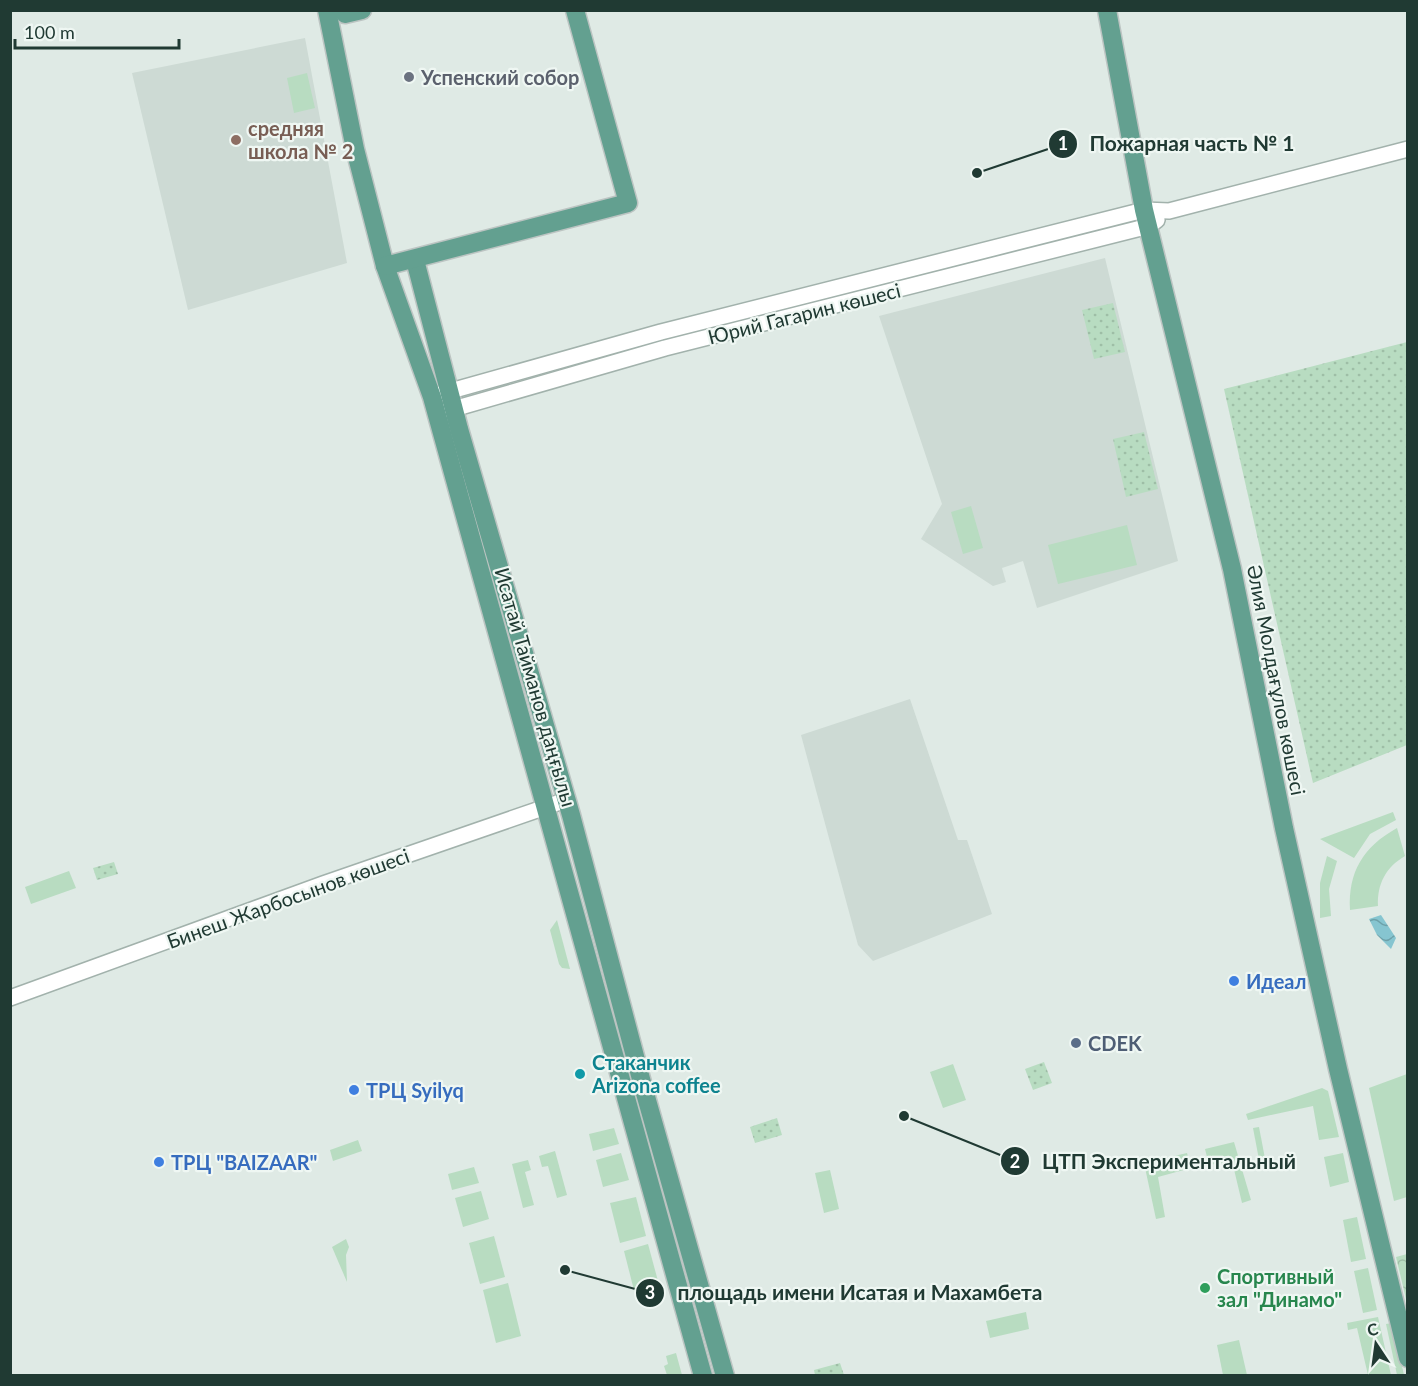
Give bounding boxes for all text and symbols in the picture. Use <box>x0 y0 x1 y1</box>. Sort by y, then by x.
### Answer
scale bar <box>15 12 178 50</box>
text: 100 m <box>24 21 75 43</box>
place label: Успенский собор <box>420 65 579 89</box>
marker: Успенский собор <box>402 70 416 84</box>
place label: cредняя школа № 2 <box>248 116 353 163</box>
callout: Пожарная часть № 1 <box>1048 124 1307 163</box>
text: Пожарная часть № 1 <box>1090 130 1295 155</box>
text: 1 <box>1058 132 1068 154</box>
marker: cредняя школа № 2 <box>229 133 243 147</box>
street label: Юрий Гагарин көшесі <box>705 277 903 349</box>
street label: Әлия Молдағұлов көшесі <box>1243 563 1311 797</box>
street label: Исатай Тайманов даңғылы <box>490 565 582 809</box>
street label: Бинеш Жарбосынов көшесі <box>164 843 412 953</box>
place label: Идеал <box>1246 969 1306 993</box>
marker: Идеал <box>1227 974 1241 988</box>
place label: CDEK <box>1088 1031 1142 1055</box>
marker: CDEK <box>1069 1036 1083 1050</box>
place label: Стаканчик Arizona coffee <box>591 1050 721 1097</box>
marker: Стаканчик Arizona coffee <box>573 1067 587 1081</box>
place label: ТРЦ Syilyq <box>366 1078 464 1102</box>
marker: ТРЦ Syilyq <box>347 1083 361 1097</box>
callout: ЦТП Экспериментальный <box>1000 1142 1308 1181</box>
text: ЦТП Экспериментальный <box>1042 1148 1296 1173</box>
place label: ТРЦ "BAIZAAR" <box>171 1150 317 1174</box>
text: 2 <box>1010 1150 1020 1172</box>
marker: ТРЦ "BAIZAAR" <box>152 1155 166 1169</box>
place label: Спортивный зал "Динамо" <box>1217 1264 1342 1311</box>
callout: площадь имени Исатая и Махамбета <box>635 1273 1054 1312</box>
text: площадь имени Исатая и Махамбета <box>678 1279 1042 1304</box>
text: 3 <box>645 1281 655 1303</box>
marker: Спортивный зал "Динамо" <box>1198 1281 1212 1295</box>
north arrow <box>1346 1314 1406 1374</box>
text: С <box>1365 1318 1380 1339</box>

